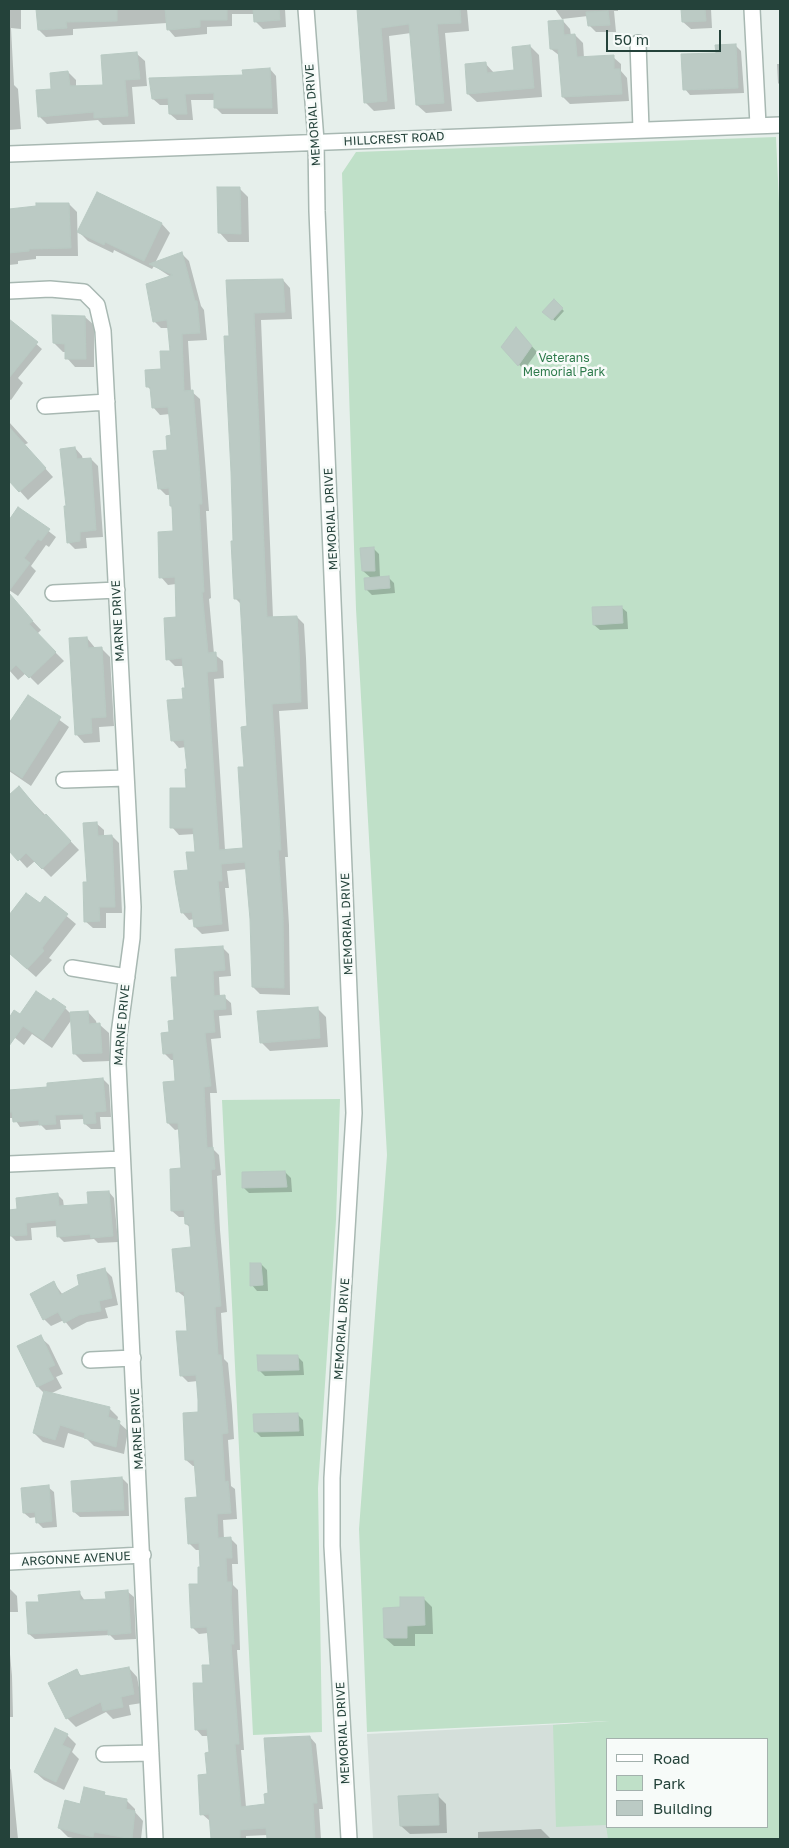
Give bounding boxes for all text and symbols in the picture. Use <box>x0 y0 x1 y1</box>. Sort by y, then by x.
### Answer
scale bar <box>609 20 724 52</box>
text: 50 m <box>614 30 649 48</box>
street label: MEMORIAL DRIVE <box>302 63 324 167</box>
street label: HILLCREST ROAD <box>343 129 445 149</box>
park label: Veterans Memorial Park <box>523 351 605 379</box>
street label: MEMORIAL DRIVE <box>321 468 341 570</box>
street label: MARNE DRIVE <box>109 580 127 662</box>
street label: MEMORIAL DRIVE <box>338 873 356 975</box>
street label: MARNE DRIVE <box>111 984 133 1066</box>
street label: MEMORIAL DRIVE <box>331 1277 353 1381</box>
street label: MARNE DRIVE <box>128 1388 146 1470</box>
street label: ARGONNE AVENUE <box>21 1549 131 1569</box>
street label: MEMORIAL DRIVE <box>333 1682 353 1784</box>
legend <box>606 1738 769 1828</box>
text: Road <box>653 1749 690 1767</box>
text: Park <box>653 1774 685 1792</box>
text: Building <box>653 1799 713 1817</box>

